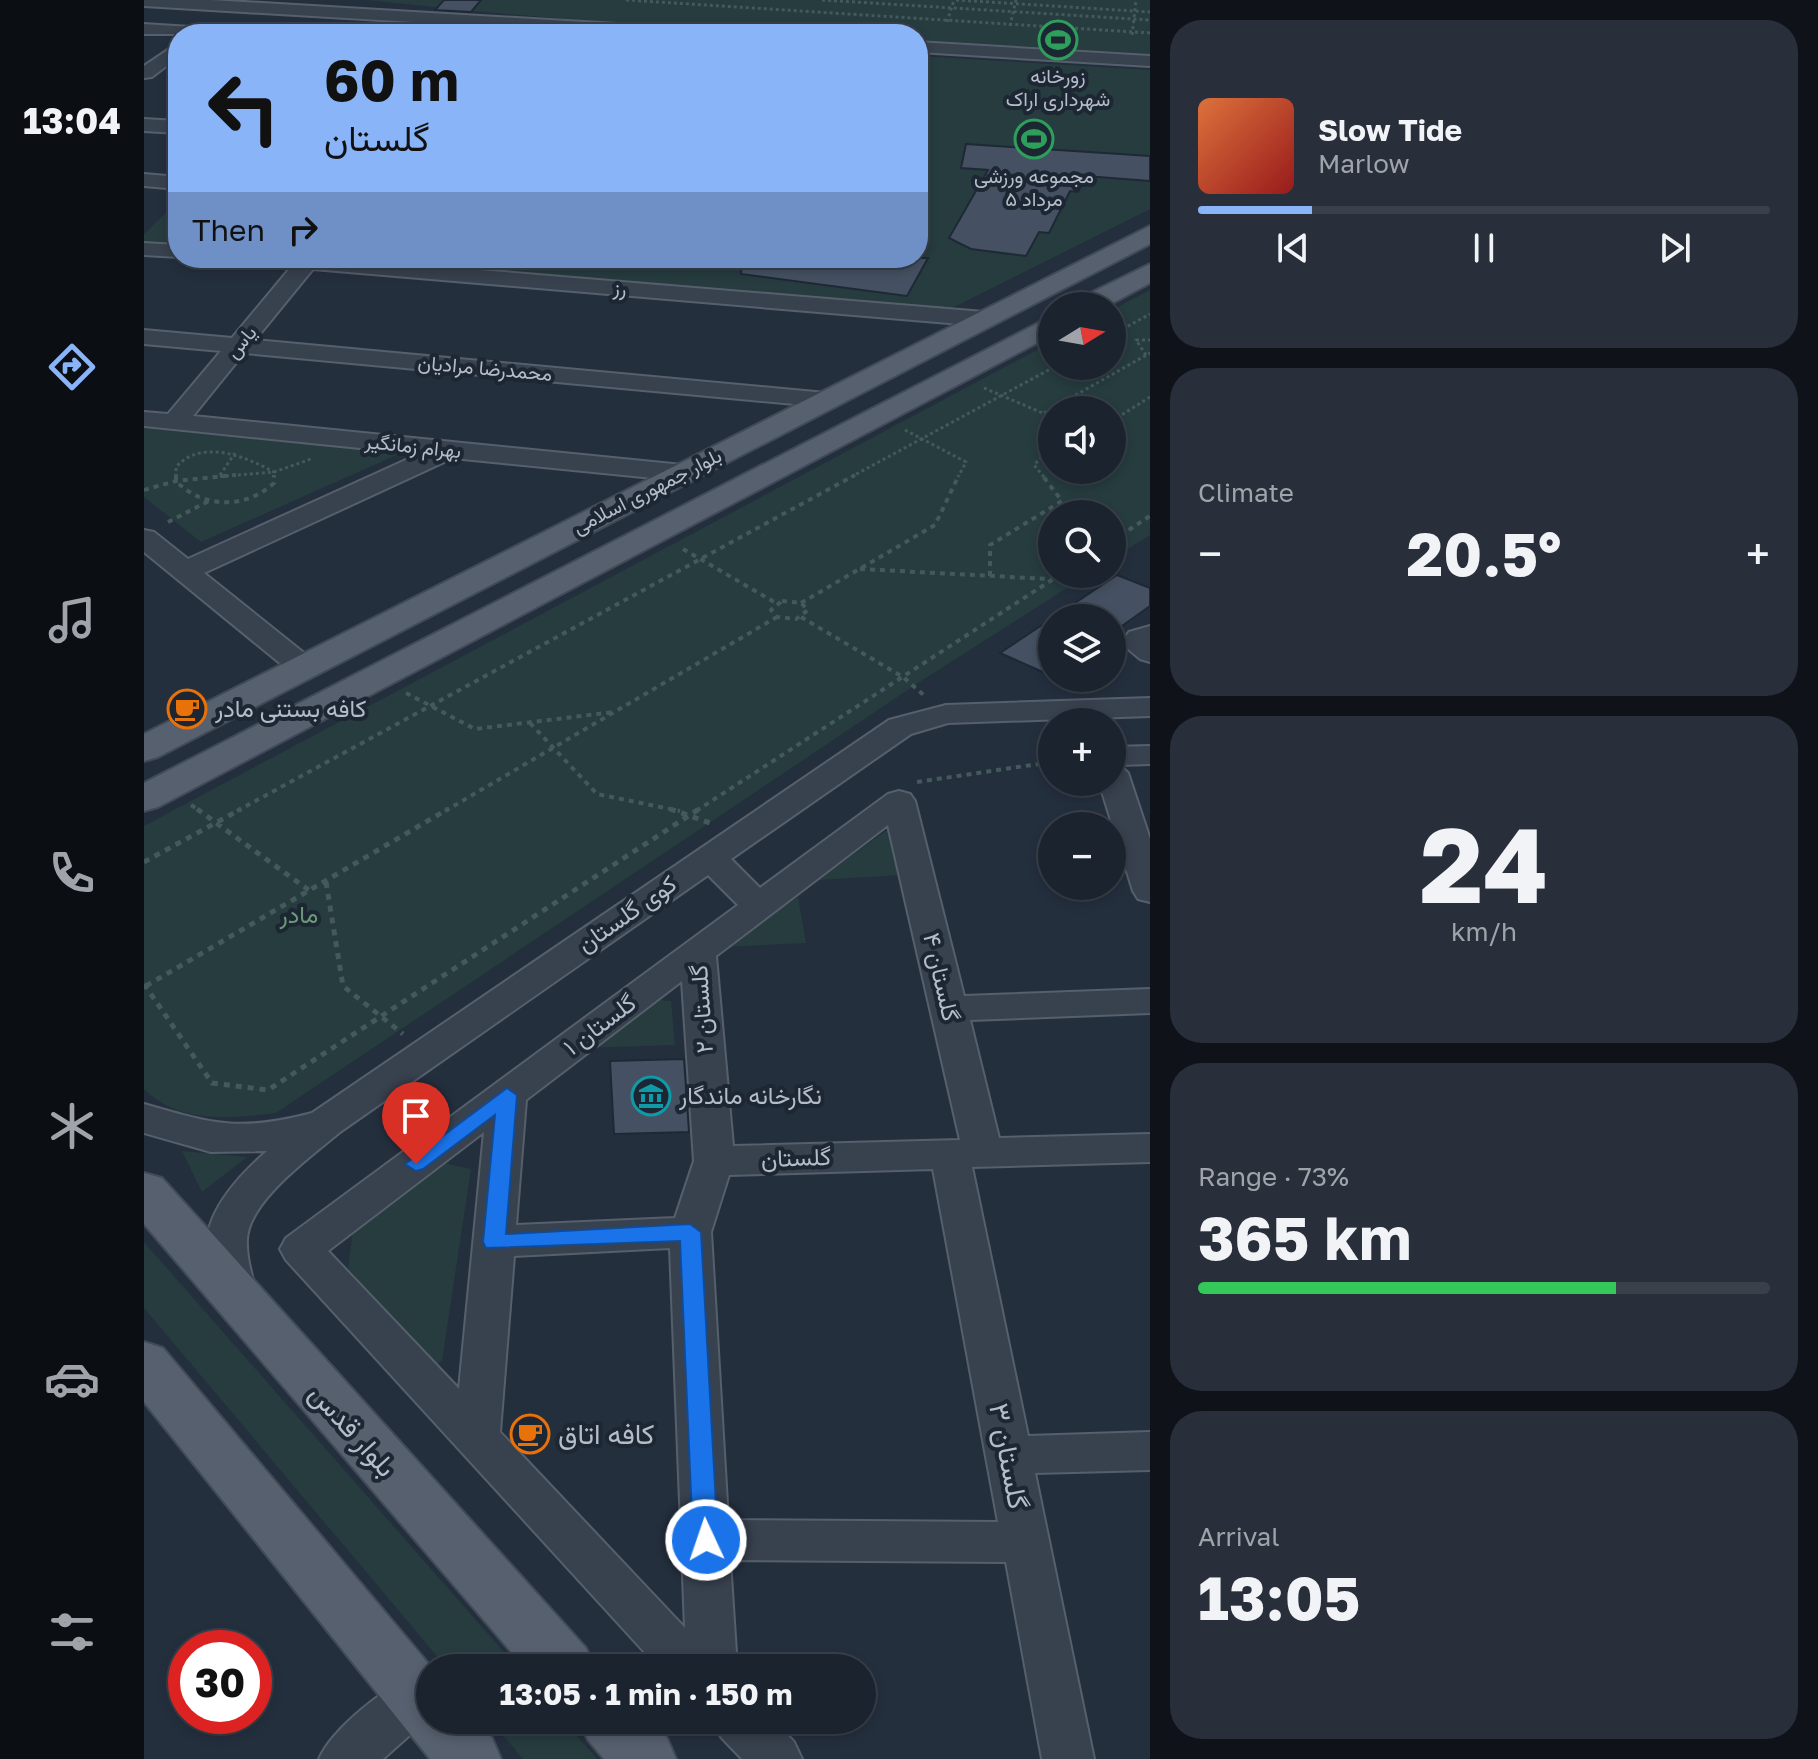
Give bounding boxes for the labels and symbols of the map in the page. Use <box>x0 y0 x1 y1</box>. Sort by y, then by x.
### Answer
sports icon: زورخانه شهرداری اراک <box>1037 19 1079 61</box>
place label: زورخانه شهرداری اراک <box>1006 63 1110 112</box>
sports icon: مجموعه ورزشی ۵ مرداد <box>1013 118 1055 160</box>
place label: مجموعه ورزشی ۵ مرداد <box>974 163 1094 212</box>
street label: رز <box>611 274 628 302</box>
north arrow <box>1038 292 1126 380</box>
street label: یاس <box>220 320 261 363</box>
street label: محمدرضا مرادیان <box>417 349 553 387</box>
street label: بهرام زمانگیر <box>363 428 462 464</box>
street label: بلوار جمهوری اسلامی <box>568 442 726 540</box>
cafe icon: کافه بستنی مادر <box>166 688 208 730</box>
place label: کافه بستنی مادر <box>214 693 366 724</box>
street label: کوی گلستان <box>571 868 683 959</box>
park label: مادر <box>279 899 318 930</box>
street label: گلستان ۴ <box>918 930 967 1024</box>
street label: گلستان ۲ <box>683 964 718 1054</box>
street label: گلستان ۱ <box>557 987 641 1060</box>
museum icon: نگارخانه ماندگار <box>630 1075 672 1117</box>
place label: نگارخانه ماندگار <box>678 1080 822 1111</box>
pin <box>382 1082 450 1164</box>
street label: گلستان <box>760 1141 832 1172</box>
street label: بلوار قدس <box>302 1376 404 1484</box>
street label: گلستان ۳ <box>983 1400 1036 1512</box>
cafe icon: کافه اتاق <box>509 1413 551 1455</box>
place label: کافه اتاق <box>558 1417 655 1450</box>
position arrow <box>664 1498 748 1582</box>
speed limit sign: 30 <box>168 1630 272 1734</box>

